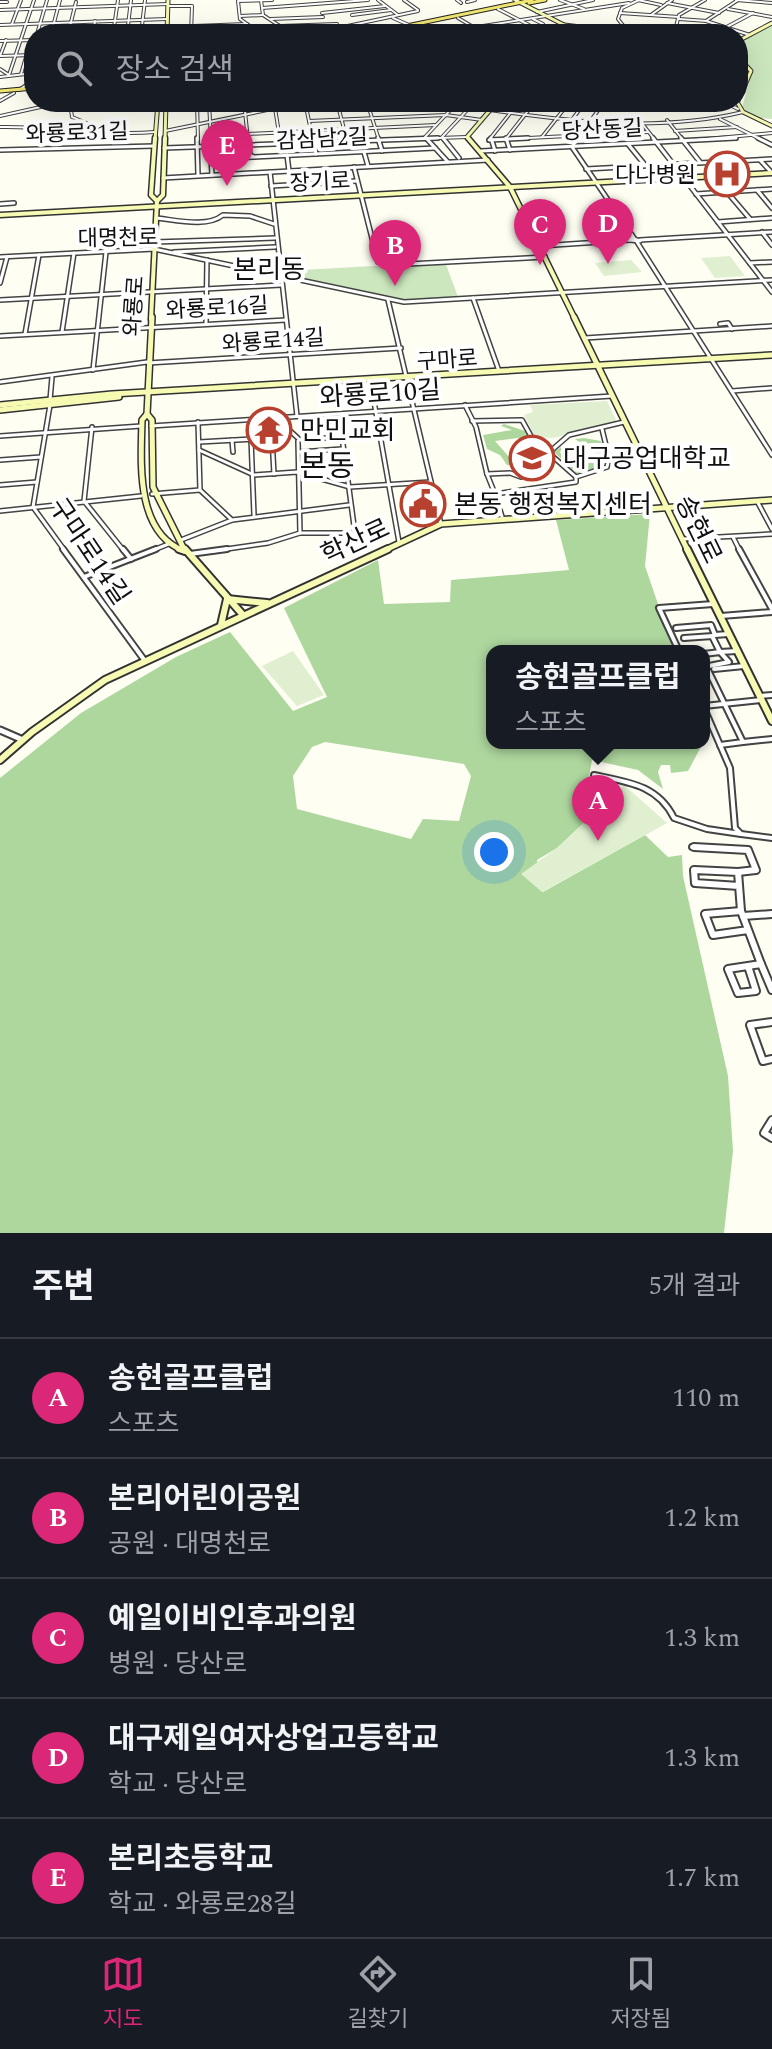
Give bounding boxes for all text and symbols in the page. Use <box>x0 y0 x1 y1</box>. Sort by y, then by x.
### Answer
search box <box>24 24 748 112</box>
icon: search <box>52 46 96 90</box>
text: 장소 검색 <box>116 47 234 93</box>
street label: 당산동길 <box>561 112 643 149</box>
street label: 와룡로31길 <box>25 115 129 152</box>
pin: E <box>201 120 253 186</box>
street label: 감삼남2길 <box>275 121 369 158</box>
hospital icon: 다나병원 <box>703 150 751 198</box>
place label: 다나병원 <box>615 159 696 192</box>
street label: 장기로 <box>289 164 351 201</box>
pin: D <box>582 198 634 264</box>
pin: C <box>514 199 566 265</box>
pin: B <box>369 220 421 286</box>
street label: 대명천로 <box>77 221 159 256</box>
district label: 본리동 <box>233 250 305 290</box>
street label: 와룡로 <box>116 275 153 338</box>
street label: 와룡로16길 <box>165 289 269 328</box>
street label: 와룡로14길 <box>221 321 326 362</box>
street label: 구마로 <box>416 342 479 379</box>
street label: 와룡로10길 <box>318 370 442 418</box>
temple icon: 만민교회 <box>245 406 293 454</box>
place label: 만민교회 <box>300 411 396 451</box>
school or university icon: 대구공업대학교 <box>508 434 556 482</box>
place label: 대구공업대학교 <box>563 439 730 479</box>
district label: 본동 <box>299 444 355 490</box>
public building icon: 본동 행정복지센터 <box>399 480 447 528</box>
place label: 본동 행정복지센터 <box>454 485 652 525</box>
street label: 송현로 <box>664 488 732 570</box>
street label: 구마로14길 <box>39 490 140 613</box>
street label: 학산로 <box>314 509 396 575</box>
popup <box>486 645 710 749</box>
text: 송현골프클럽 <box>515 655 681 701</box>
text: 스포츠 <box>515 703 587 743</box>
pin: A <box>572 775 624 841</box>
your location <box>474 832 514 872</box>
text: 주변 <box>32 1261 95 1313</box>
text: 5개 결과 <box>649 1266 740 1306</box>
text: 송현골프클럽 <box>108 1356 274 1402</box>
text: A <box>48 1378 68 1418</box>
text: 110 m <box>672 1378 740 1418</box>
text: 스포츠 <box>108 1404 180 1444</box>
text: 본리어린이공원 <box>108 1476 301 1522</box>
text: B <box>49 1498 67 1538</box>
text: 1.2 km <box>664 1498 740 1538</box>
text: 공원 · 대명천로 <box>108 1524 271 1564</box>
text: 예일이비인후과의원 <box>108 1596 356 1642</box>
text: C <box>49 1618 67 1658</box>
text: 1.3 km <box>664 1618 740 1658</box>
text: 병원 · 당산로 <box>108 1644 247 1684</box>
text: 대구제일여자상업고등학교 <box>108 1716 439 1762</box>
text: D <box>48 1738 68 1778</box>
text: 1.3 km <box>664 1738 740 1778</box>
text: 학교 · 당산로 <box>108 1764 247 1804</box>
text: 본리초등학교 <box>108 1836 274 1882</box>
text: E <box>49 1858 67 1898</box>
text: 1.7 km <box>664 1858 740 1898</box>
text: 학교 · 와룡로28길 <box>108 1884 297 1924</box>
tab: 지도 <box>101 1952 145 2036</box>
tab: 길찾기 <box>347 1952 408 2036</box>
tab: 저장됨 <box>610 1952 671 2036</box>

